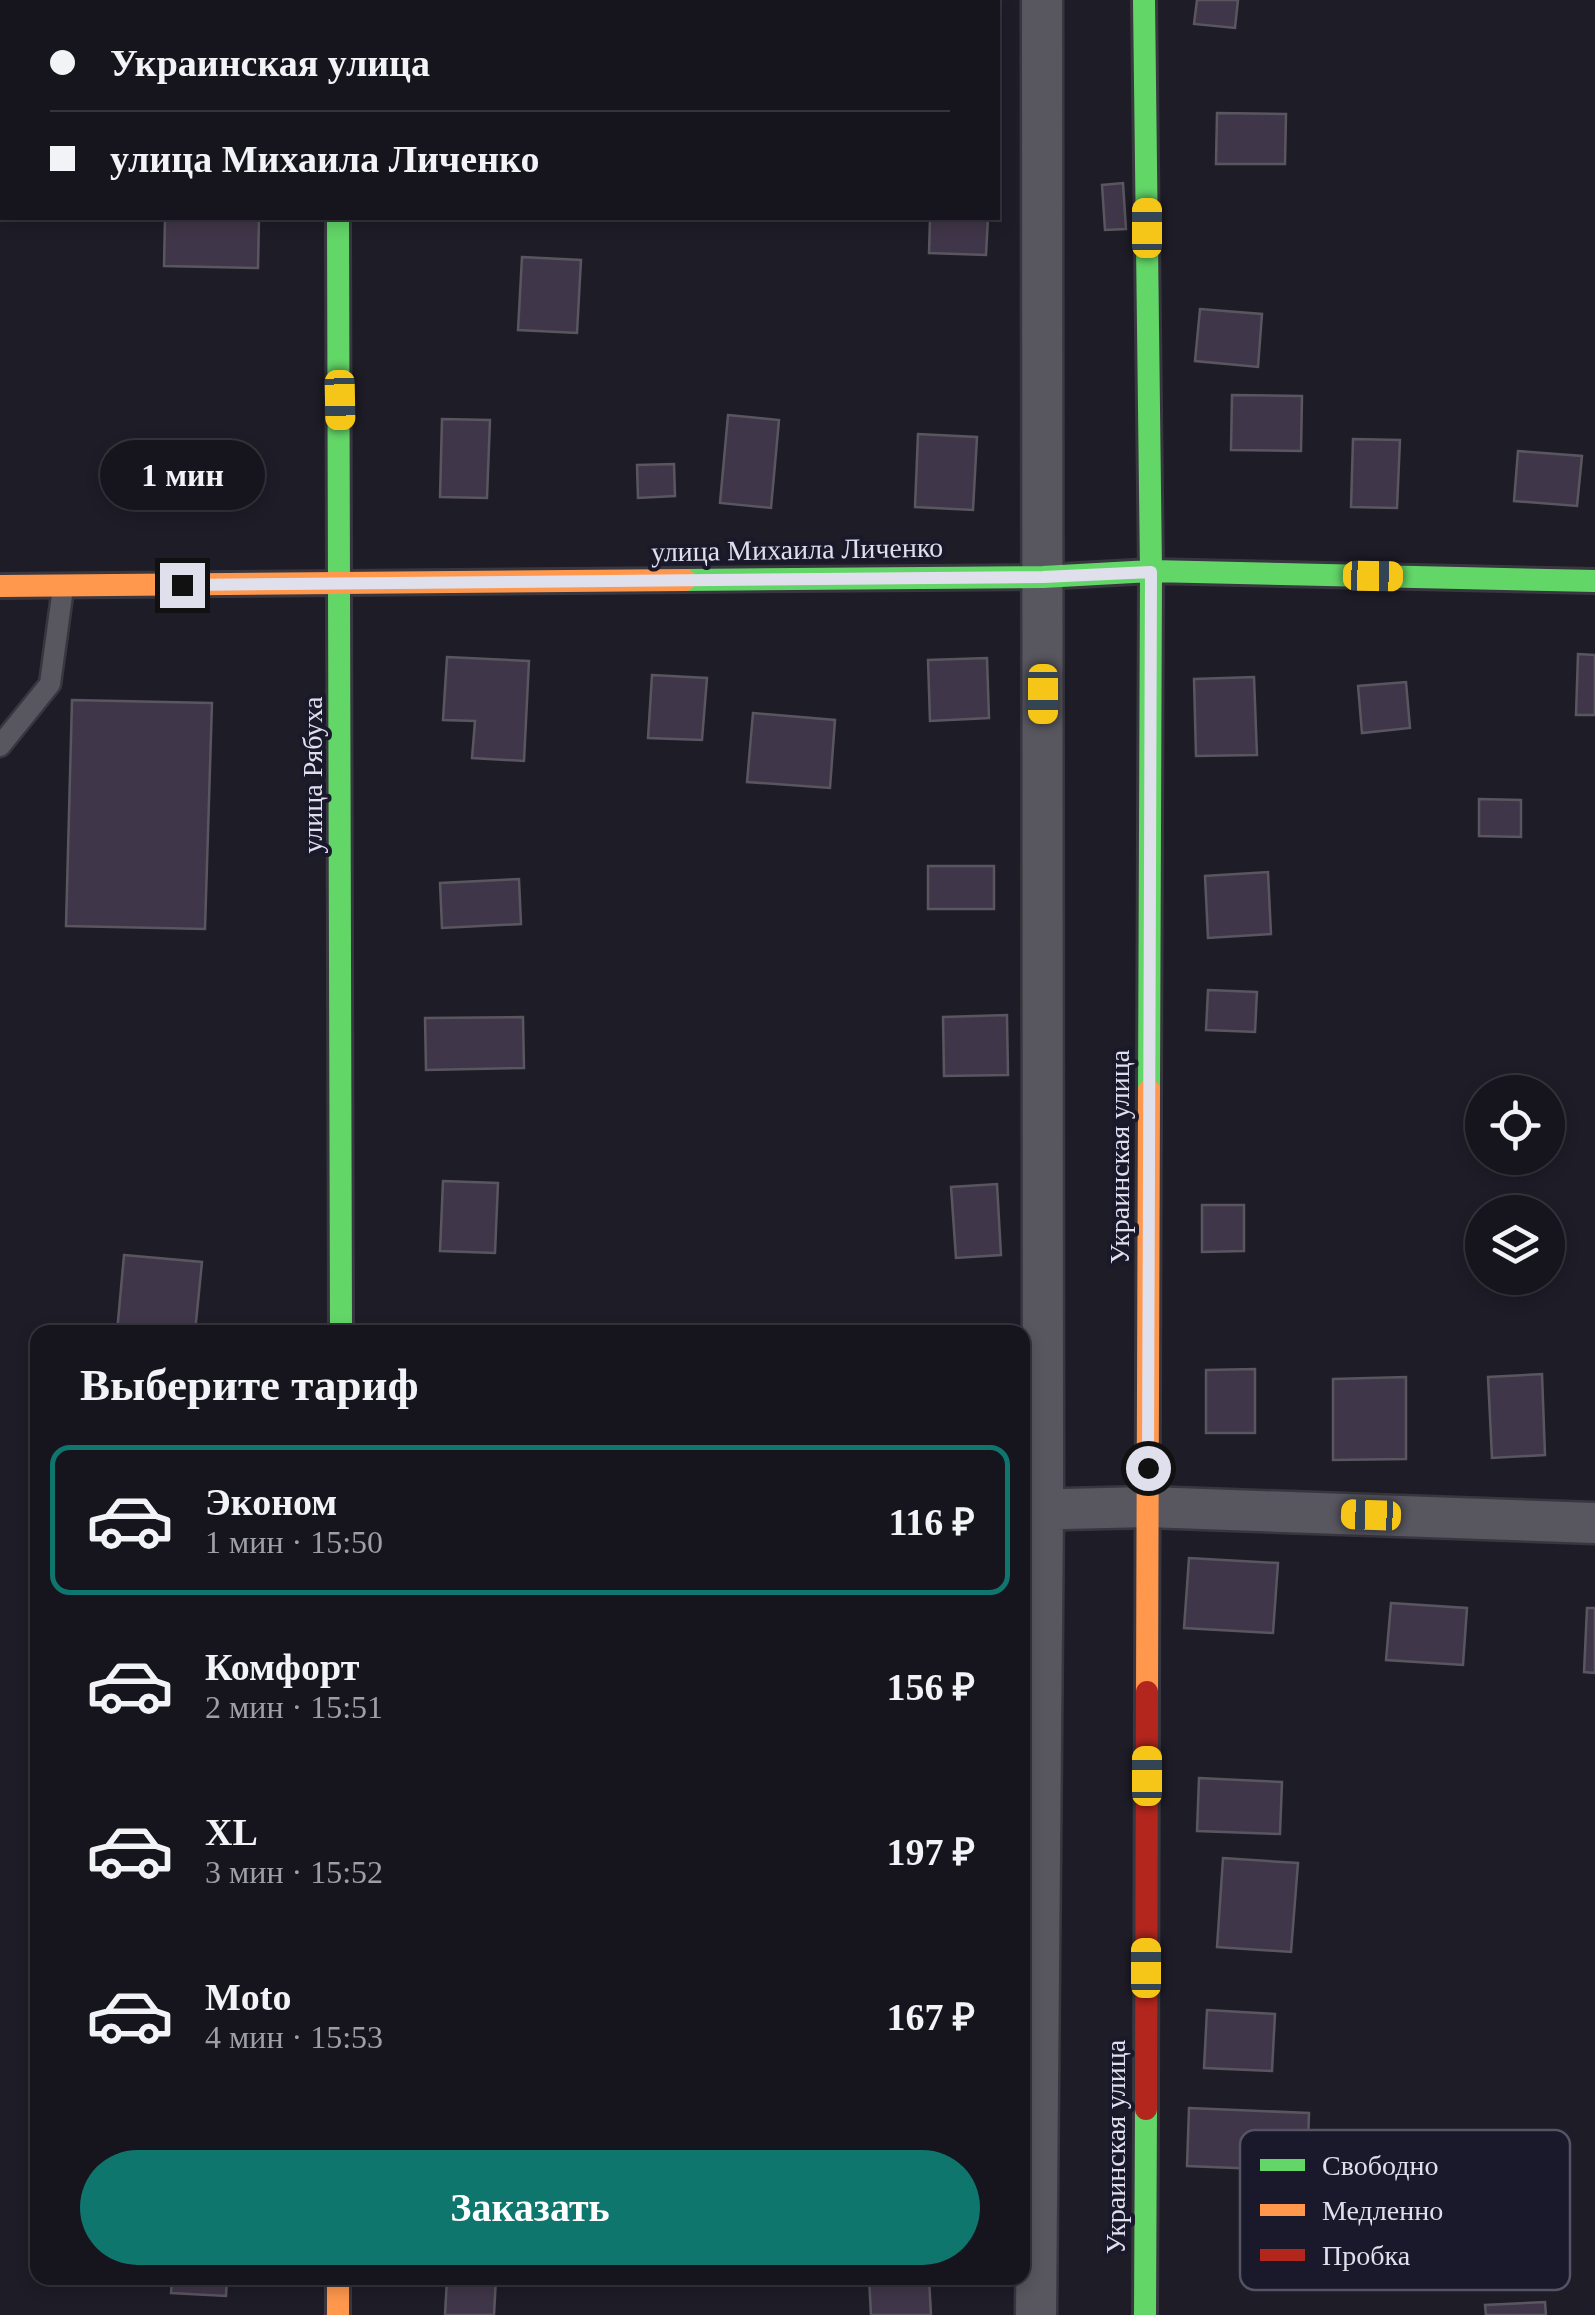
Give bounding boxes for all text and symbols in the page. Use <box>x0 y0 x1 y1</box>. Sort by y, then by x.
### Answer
text: Украинская улица <box>110 42 430 84</box>
text: улица Михаила Личенко <box>110 138 539 180</box>
car <box>1132 198 1162 258</box>
car <box>324 370 356 430</box>
callout: 1 мин <box>100 440 264 510</box>
text: 1 мин <box>141 457 224 493</box>
street label: улица Михаила Личенко <box>651 531 943 568</box>
car <box>1343 560 1403 592</box>
route end <box>160 563 205 608</box>
car <box>1028 664 1058 724</box>
street label: улица Рябуха <box>297 696 328 853</box>
street label: Украинская улица <box>1104 1049 1135 1264</box>
map controls <box>1465 1075 1565 1295</box>
button: locate <box>1465 1075 1565 1175</box>
button: layers <box>1465 1195 1565 1295</box>
text: Выберите тариф <box>80 1360 419 1410</box>
route start <box>1126 1446 1171 1491</box>
icon: car <box>85 1475 175 1565</box>
text: Эконом <box>205 1481 337 1523</box>
car <box>1340 1499 1402 1531</box>
text: 116 ₽ <box>888 1501 975 1543</box>
text: 1 мин · 15:50 <box>205 1524 383 1560</box>
icon: car <box>85 1640 175 1730</box>
text: Комфорт <box>205 1646 359 1688</box>
text: 156 ₽ <box>886 1666 975 1708</box>
text: 2 мин · 15:51 <box>205 1689 383 1725</box>
car <box>1132 1746 1162 1806</box>
icon: car <box>85 1805 175 1895</box>
text: XL <box>205 1811 258 1853</box>
text: 197 ₽ <box>886 1831 975 1873</box>
text: 3 мин · 15:52 <box>205 1854 383 1890</box>
car <box>1131 1938 1161 1998</box>
icon: car <box>85 1970 175 2060</box>
text: Moto <box>205 1976 292 2018</box>
text: 167 ₽ <box>886 1996 975 2038</box>
text: 4 мин · 15:53 <box>205 2019 383 2055</box>
street label: Украинская улица <box>1100 2039 1131 2254</box>
legend <box>1240 2130 1570 2290</box>
button: Заказать <box>80 2150 980 2265</box>
text: Свободно <box>1322 2150 1438 2181</box>
text: Медленно <box>1322 2195 1443 2226</box>
text: Пробка <box>1322 2240 1411 2271</box>

